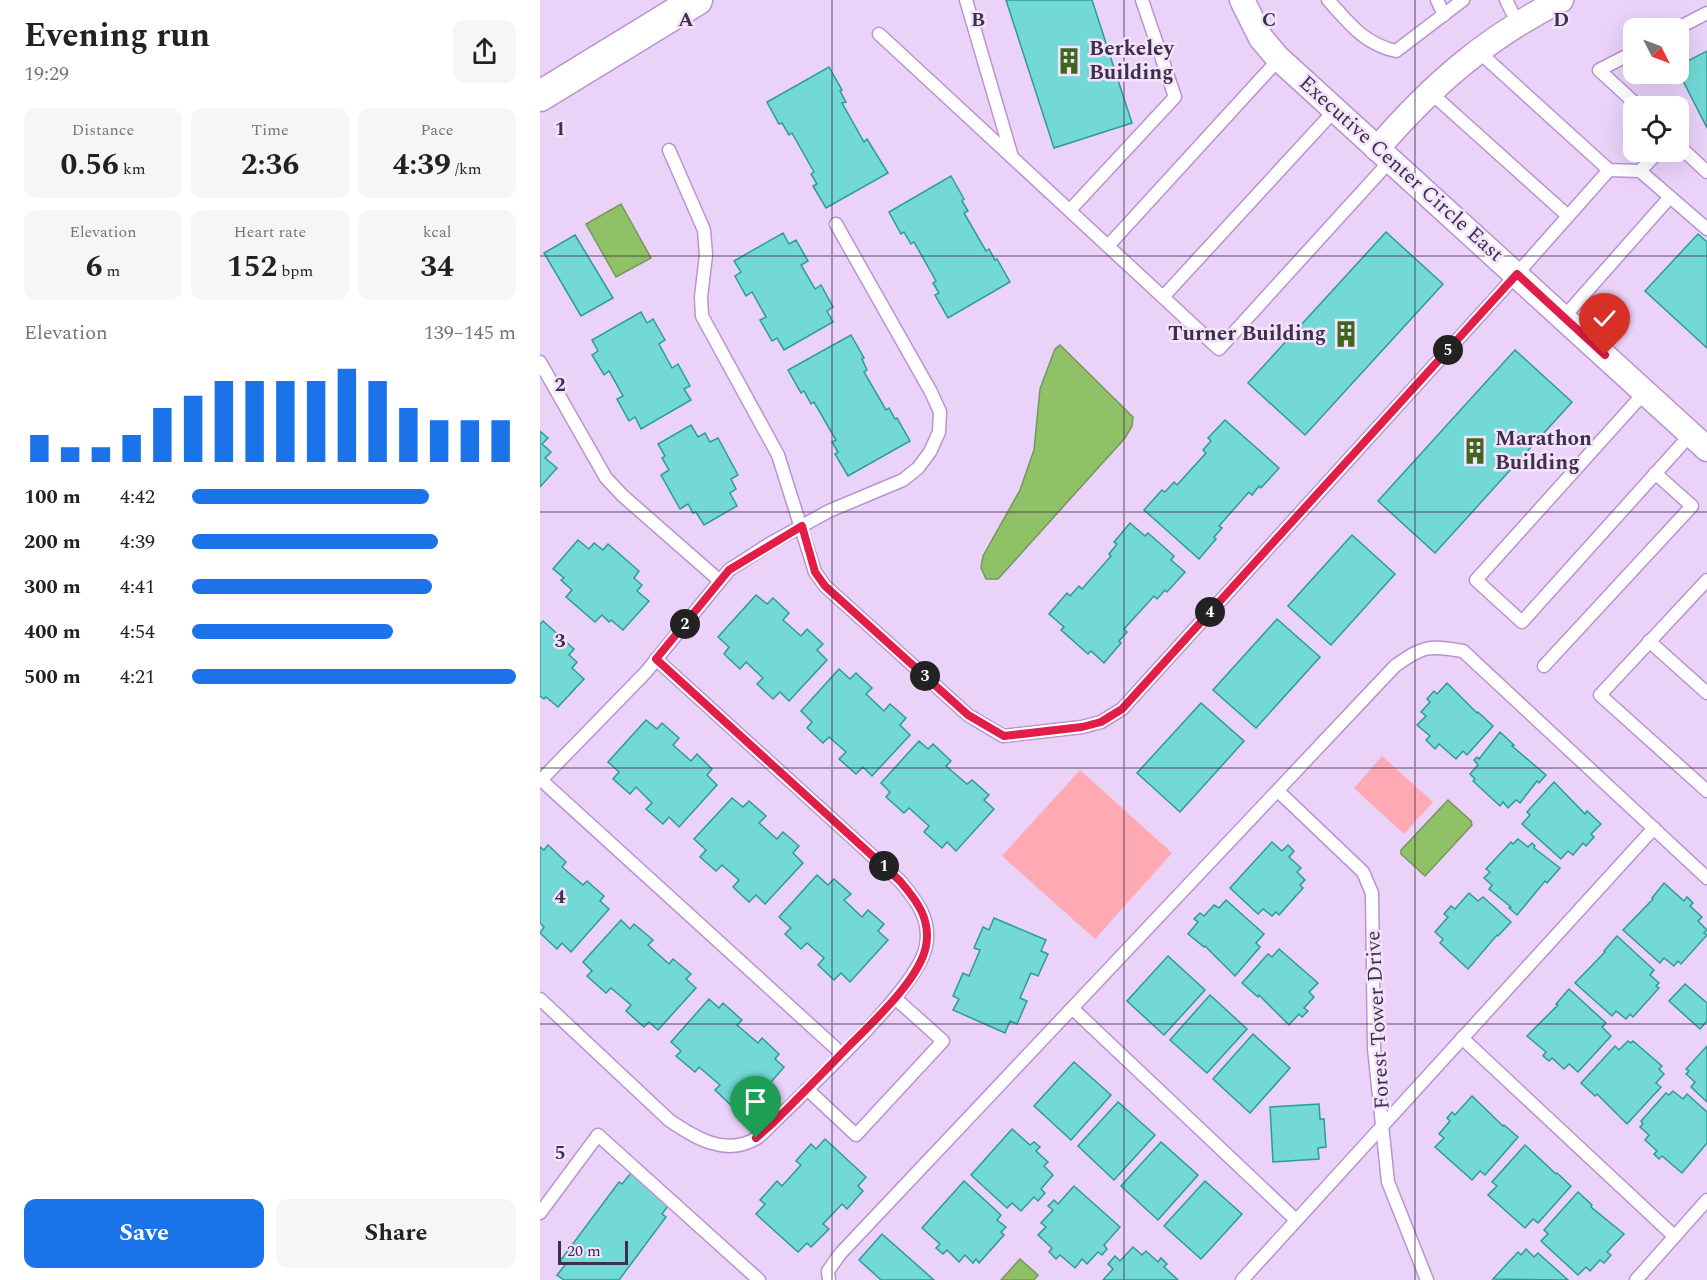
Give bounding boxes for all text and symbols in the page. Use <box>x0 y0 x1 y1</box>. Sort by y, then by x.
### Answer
text: A <box>678 5 694 35</box>
text: B <box>971 5 985 35</box>
text: C <box>1262 5 1276 35</box>
text: D <box>1553 5 1569 35</box>
text: Evening run <box>24 11 210 61</box>
north arrow <box>1623 18 1689 84</box>
map controls <box>1623 18 1689 162</box>
button: share <box>453 20 516 83</box>
place label: Berkeley Building <box>1089 33 1175 89</box>
building icon: Berkeley Building <box>1054 46 1084 76</box>
text: 19:29 <box>24 59 69 89</box>
street label: Executive Center Circle East <box>1291 68 1511 270</box>
button: locate <box>1623 96 1689 162</box>
text: 1 <box>554 114 566 144</box>
text: Distance <box>72 118 134 142</box>
text: Time <box>251 118 289 142</box>
text: Pace <box>420 118 454 142</box>
text: 0.56 <box>60 142 119 188</box>
text: 2:36 <box>241 142 299 188</box>
text: 4:39 <box>392 142 451 188</box>
text: km <box>119 157 146 181</box>
text: /km <box>451 157 482 181</box>
text: Elevation <box>69 220 137 244</box>
text: Heart rate <box>234 220 306 244</box>
text: kcal <box>423 220 451 244</box>
text: 6 <box>86 244 103 290</box>
text: 152 <box>227 244 277 290</box>
text: 34 <box>420 244 454 290</box>
text: m <box>103 259 120 283</box>
text: bpm <box>277 259 313 283</box>
pin <box>1579 293 1630 355</box>
icon: check <box>1588 302 1621 335</box>
text: Elevation <box>24 318 108 348</box>
text: 139–145 m <box>424 318 516 348</box>
place label: Turner Building <box>1168 318 1326 350</box>
building icon: Turner Building <box>1331 319 1361 349</box>
pin: 5 <box>1433 335 1463 365</box>
text: 5 <box>1444 338 1452 362</box>
text: 2 <box>554 370 566 400</box>
place label: Marathon Building <box>1495 423 1592 479</box>
building icon: Marathon Building <box>1460 436 1490 466</box>
text: 100 m <box>24 482 81 512</box>
text: 4:42 <box>120 482 155 512</box>
text: 200 m <box>24 527 81 557</box>
text: 4:39 <box>120 527 155 557</box>
text: 300 m <box>24 572 81 602</box>
text: 4:41 <box>120 572 155 602</box>
pin: 4 <box>1195 597 1225 627</box>
text: 4 <box>1206 600 1214 624</box>
pin: 2 <box>670 609 700 639</box>
text: 2 <box>681 612 689 636</box>
text: 400 m <box>24 617 81 647</box>
text: 4:54 <box>120 617 155 647</box>
text: 3 <box>554 626 566 656</box>
pin: 3 <box>910 661 940 691</box>
text: 500 m <box>24 662 81 692</box>
text: 4:21 <box>120 662 155 692</box>
text: 3 <box>921 664 929 688</box>
pin: 1 <box>869 851 899 881</box>
text: 1 <box>880 854 888 878</box>
text: 4 <box>554 882 566 912</box>
street label: Forest Tower Drive <box>1357 930 1399 1110</box>
pin <box>730 1076 781 1138</box>
icon: arrive <box>739 1085 772 1118</box>
text: 5 <box>554 1138 566 1168</box>
button: Save <box>24 1199 264 1268</box>
button: Share <box>276 1199 516 1268</box>
scale bar <box>558 1238 628 1266</box>
text: 20 m <box>567 1239 601 1263</box>

